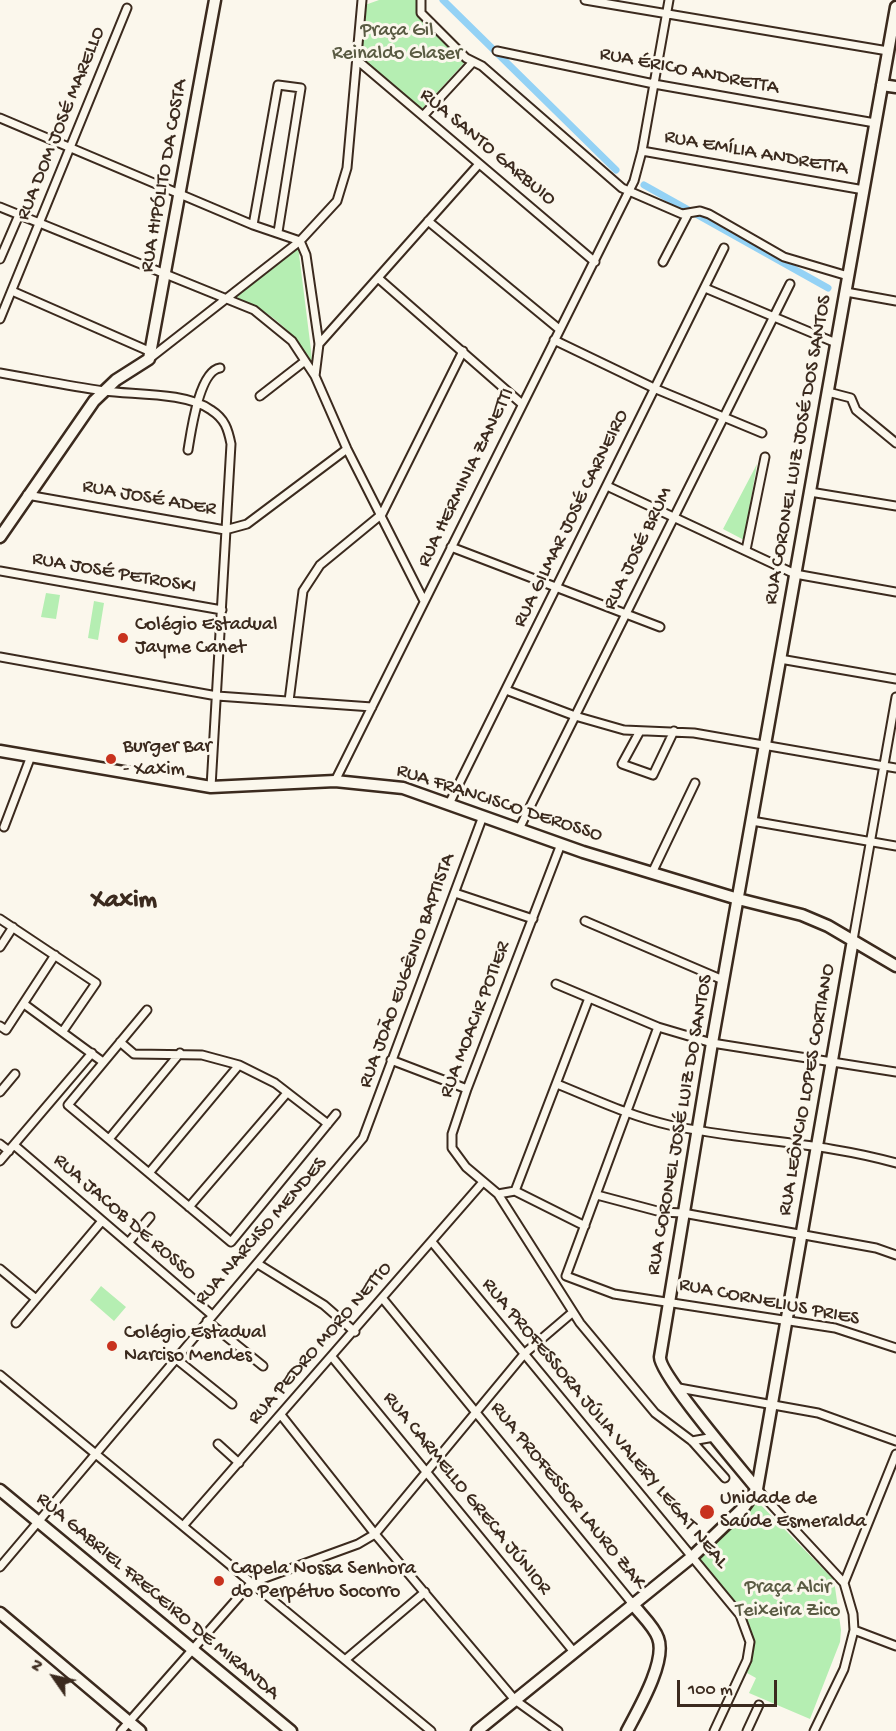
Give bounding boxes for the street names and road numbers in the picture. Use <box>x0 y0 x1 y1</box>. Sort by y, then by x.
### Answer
street label: RUA DOM JOSÉ MARELLO <box>12 24 112 224</box>
street label: RUA ÉRICO ANDRETTA <box>597 43 781 101</box>
street label: RUA HIPÓLITO DA COSTA <box>136 78 194 274</box>
street label: RUA SANTO GARBUIO <box>414 84 560 212</box>
street label: RUA EMÍLIA ANDRETTA <box>662 126 850 182</box>
street label: RUA CORONEL LUIZ JOSÉ DOS SANTOS <box>760 293 838 607</box>
street label: RUA HERMINIA ZANETTI <box>413 384 521 572</box>
street label: RUA GILMAR JOSÉ CARNEIRO <box>509 406 635 632</box>
street label: RUA JOSÉ ADER <box>80 475 218 523</box>
street label: RUA JOSÉ BRUM <box>599 484 679 614</box>
street label: RUA JOSÉ PETROSKI <box>30 548 198 600</box>
street label: RUA FRANCISCO DEROSSO <box>393 759 605 849</box>
street label: RUA JOÃO EUGÊNIO BAPTISTA <box>354 850 462 1092</box>
street label: RUA MOACIR POTIER <box>435 938 517 1102</box>
street label: RUA LEÔNCIO LOPES CORTIANO <box>774 962 842 1218</box>
street label: RUA CORONEL JOSÉ LUIZ DO SANTOS <box>643 973 719 1277</box>
street label: RUA JACOB DE ROSSO <box>47 1149 201 1287</box>
street label: RUA NARCISO MENDES <box>191 1153 333 1311</box>
street label: RUA PEDRO MORO NETTO <box>244 1257 398 1431</box>
street label: RUA PROFESSORA JÚLIA VALERY LEGAT NEAL <box>475 1274 733 1574</box>
street label: RUA CORNELIUS PRIES <box>677 1274 861 1332</box>
street label: RUA CARMELLO GRECA JÚNIOR <box>376 1387 556 1601</box>
street label: RUA PROFESSOR LAURO ZAK <box>484 1397 650 1595</box>
street label: RUA GABRIEL FRECEIRO DE MIRANDA <box>30 1488 284 1706</box>

